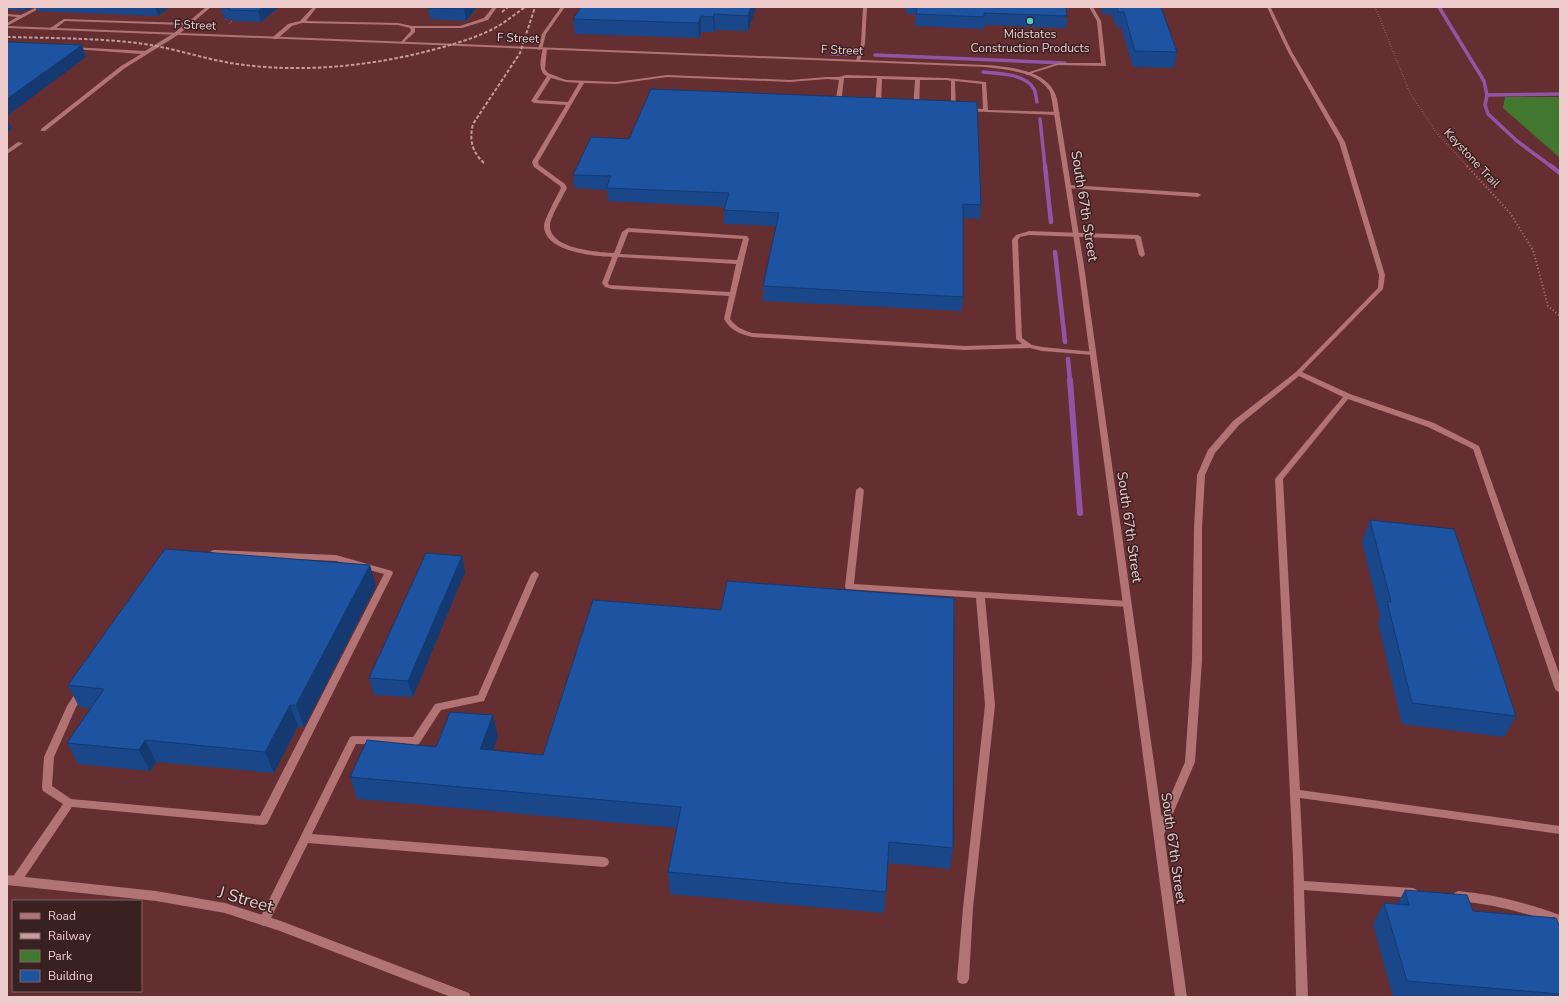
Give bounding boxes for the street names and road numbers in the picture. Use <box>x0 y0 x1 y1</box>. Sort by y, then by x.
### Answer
street label: F Street <box>174 16 217 34</box>
street label: F Street <box>497 29 540 47</box>
street label: F Street <box>821 41 864 59</box>
street label: Keystone Trail <box>1440 125 1504 191</box>
street label: South 67th Street <box>1066 149 1103 263</box>
street label: South 67th Street <box>1112 470 1147 584</box>
street label: South 67th Street <box>1156 791 1191 905</box>
street label: J Street <box>215 880 277 919</box>

